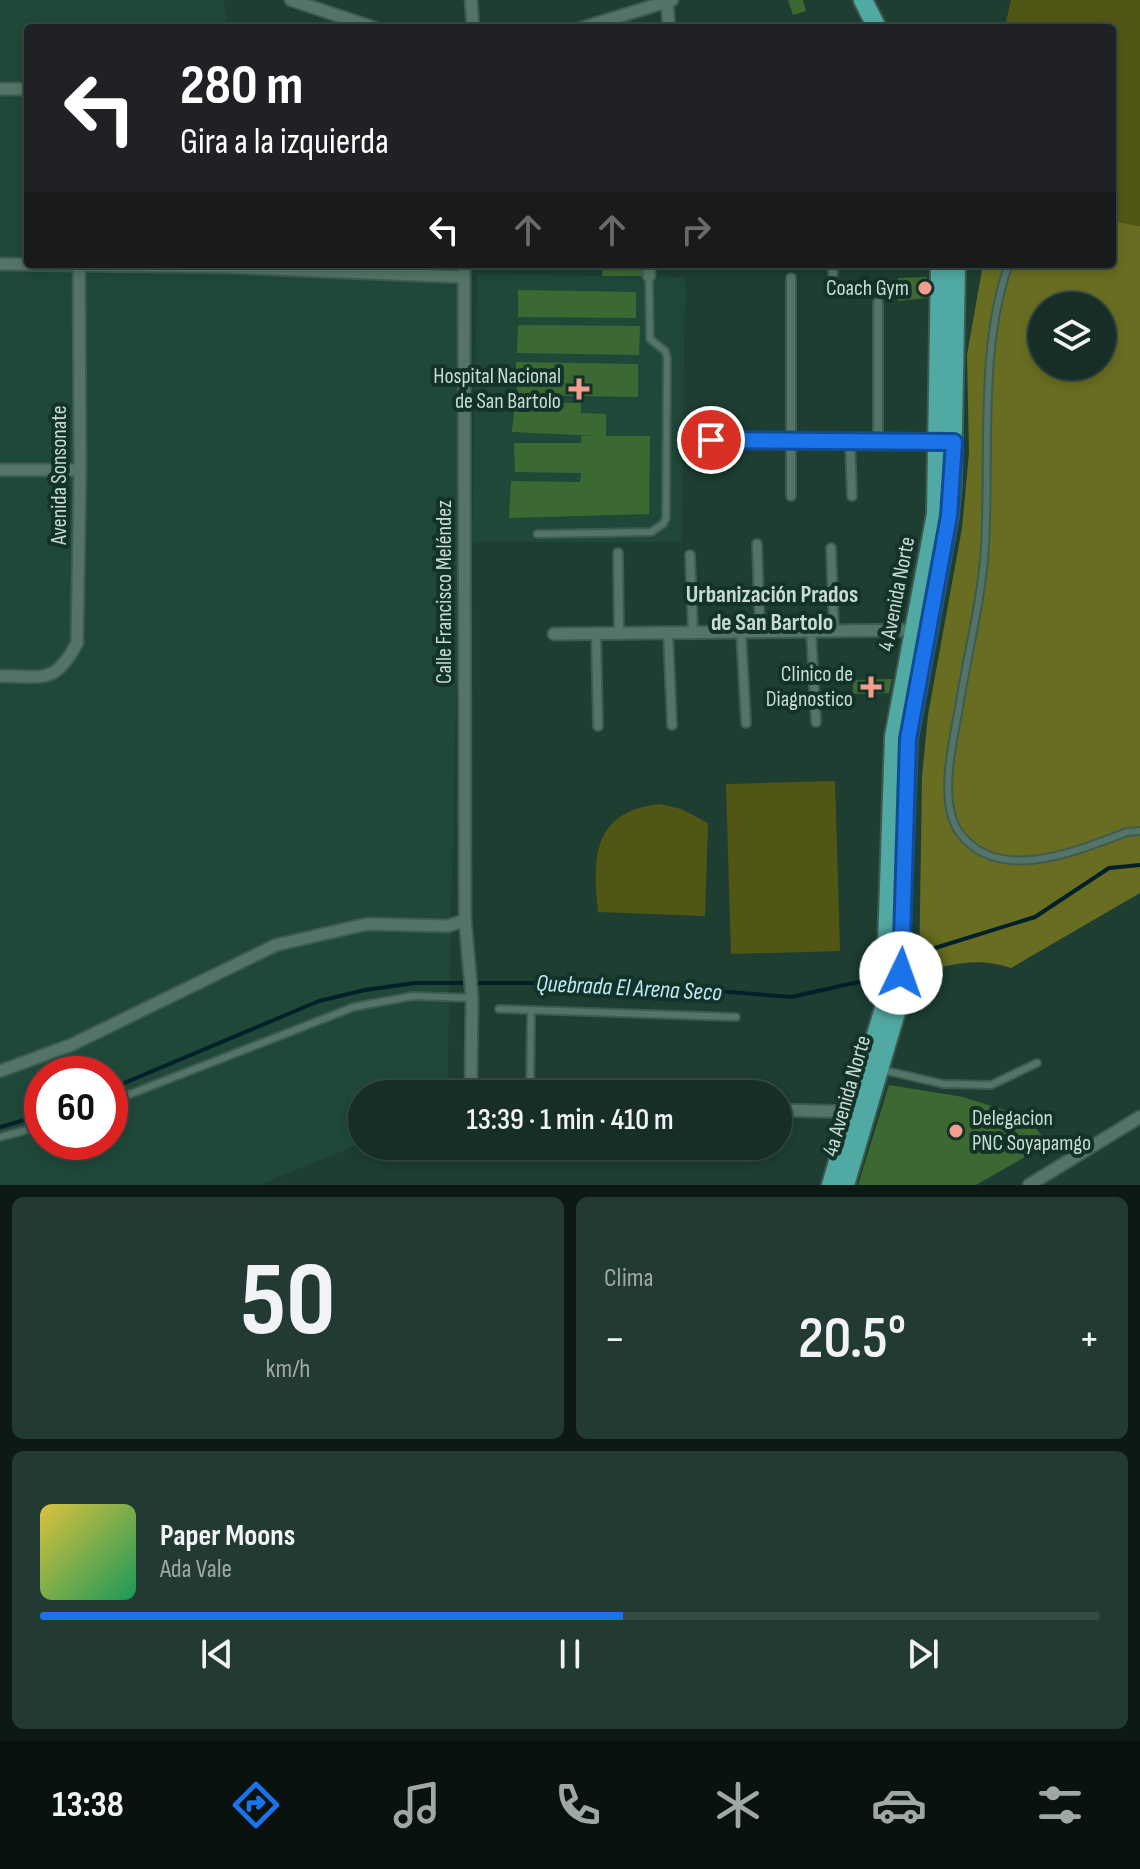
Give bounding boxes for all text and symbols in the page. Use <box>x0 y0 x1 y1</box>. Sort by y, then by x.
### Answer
text: 280 m <box>180 53 303 120</box>
icon: left <box>48 56 152 160</box>
text: Gira a la izquierda <box>180 121 389 164</box>
icon: left <box>422 208 466 252</box>
icon: ahead <box>506 208 550 252</box>
icon: ahead <box>590 208 634 252</box>
icon: right <box>674 208 718 252</box>
place label: Coach Gym <box>826 275 909 302</box>
marker: Coach Gym <box>916 279 934 297</box>
map controls <box>1028 292 1116 380</box>
button: layers <box>1028 292 1116 380</box>
place label: Hospital Nacional de San Bartolo <box>433 363 561 415</box>
marker: Hospital Nacional de San Bartolo <box>568 378 590 400</box>
street label: Avenida Sonsonate <box>46 405 73 546</box>
pin <box>677 406 745 474</box>
icon: arrive <box>689 418 733 462</box>
street label: Calle Francisco Meléndez <box>431 500 458 684</box>
street label: 4 Avenida Norte <box>873 534 921 654</box>
district label: Urbanización Prados de San Bartolo <box>686 580 858 637</box>
place label: Clinico de Diagnostico <box>766 661 853 713</box>
marker: Clinico de Diagnostico <box>860 676 882 698</box>
position arrow <box>859 931 943 1015</box>
water label: Quebrada El Arena Seco <box>535 969 723 1007</box>
street label: 4a Avenida Norte <box>817 1032 877 1160</box>
speed limit sign: 60 <box>24 1056 128 1160</box>
text: 13:39 · 1 min · 410 m <box>466 1102 674 1138</box>
place label: Delegacion PNC Soyapamgo <box>972 1105 1091 1157</box>
marker: Delegacion PNC Soyapamgo <box>947 1122 965 1140</box>
text: 50 <box>240 1239 336 1364</box>
text: Clima <box>604 1263 654 1294</box>
text: 20.5° <box>798 1303 906 1375</box>
text: − <box>604 1313 626 1366</box>
text: + <box>1078 1313 1100 1366</box>
text: km/h <box>266 1354 310 1385</box>
text: Paper Moons <box>160 1518 295 1554</box>
text: Ada Vale <box>160 1554 232 1585</box>
icon: previous <box>195 1632 239 1676</box>
icon: pause <box>548 1632 592 1676</box>
icon: next <box>901 1632 945 1676</box>
icon: directions <box>228 1777 284 1833</box>
icon: music <box>389 1777 445 1833</box>
icon: phone <box>550 1777 606 1833</box>
icon: climate <box>710 1777 766 1833</box>
icon: car <box>871 1777 927 1833</box>
icon: filters <box>1032 1777 1088 1833</box>
text: 13:38 <box>52 1784 124 1827</box>

